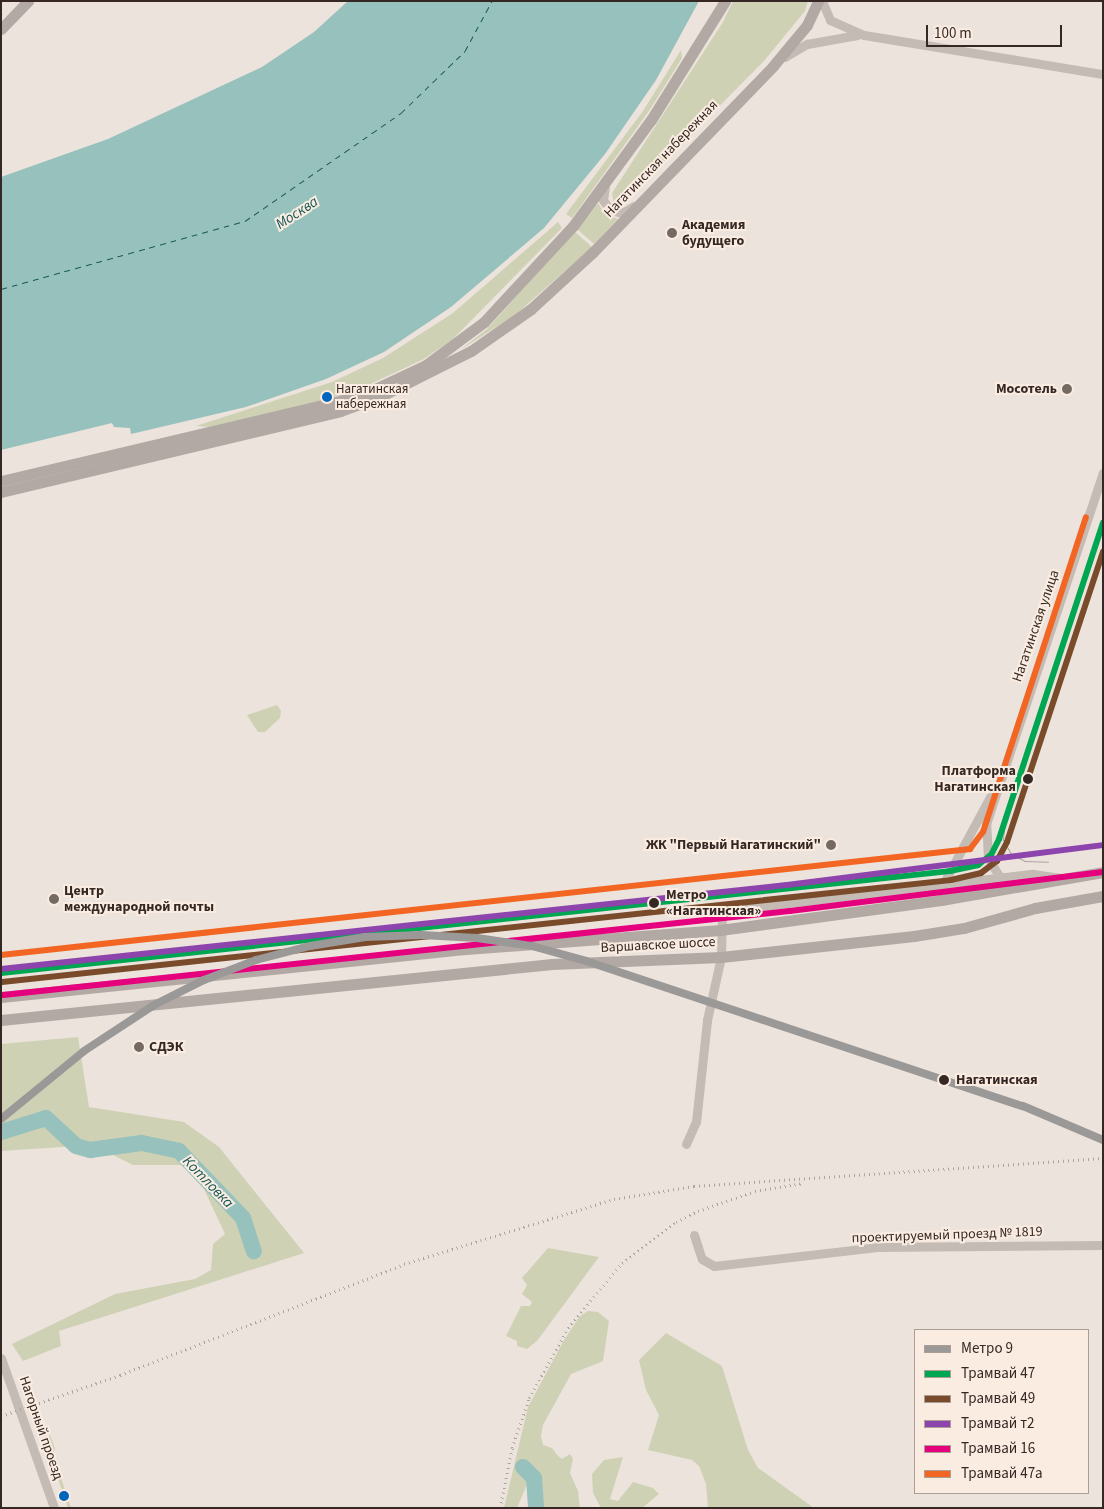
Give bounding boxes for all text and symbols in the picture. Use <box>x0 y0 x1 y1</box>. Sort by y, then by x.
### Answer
scale bar <box>929 15 1065 47</box>
text: 100 m <box>934 23 972 44</box>
street label: Нагатинская набережная <box>601 97 721 221</box>
water label: Москва <box>272 193 322 233</box>
place label: Академия будущего <box>682 217 745 250</box>
marker: Академия будущего <box>666 227 678 239</box>
place label: Мосотель <box>996 381 1057 397</box>
place label: Нагатинская набережная <box>336 382 408 413</box>
marker: Мосотель <box>1061 383 1073 395</box>
marker: Нагатинская набережная <box>322 392 332 402</box>
street label: Нагатинская улица <box>1009 568 1063 684</box>
place label: Платформа Нагатинская <box>934 763 1016 796</box>
marker: Платформа Нагатинская <box>1019 770 1037 788</box>
place label: ЖК "Первый Нагатинский" <box>646 837 821 853</box>
marker: ЖК "Первый Нагатинский" <box>825 839 837 851</box>
place label: Центр международной почты <box>64 883 214 916</box>
place label: Метро «Нагатинская» <box>666 887 761 920</box>
marker: Центр международной почты <box>48 893 60 905</box>
marker: Метро «Нагатинская» <box>645 894 663 912</box>
street label: Варшавское шоссе <box>600 934 716 956</box>
place label: СДЭК <box>149 1039 183 1055</box>
marker: СДЭК <box>133 1041 145 1053</box>
marker: Нагатинская <box>935 1071 953 1089</box>
place label: Нагатинская <box>956 1072 1038 1088</box>
water label: Котловка <box>179 1152 237 1212</box>
street label: проектируемый проезд № 1819 <box>851 1223 1043 1247</box>
legend <box>914 1329 1089 1494</box>
text: Метро 9 <box>961 1338 1013 1359</box>
text: Трамвай 47 <box>961 1363 1035 1384</box>
street label: Нагорный проезд <box>15 1374 67 1482</box>
text: Трамвай 49 <box>961 1388 1035 1409</box>
text: Трамвай т2 <box>961 1413 1035 1434</box>
text: Трамвай 16 <box>961 1438 1035 1459</box>
text: Трамвай 47а <box>961 1463 1043 1484</box>
unlabelled marker <box>59 1491 69 1501</box>

